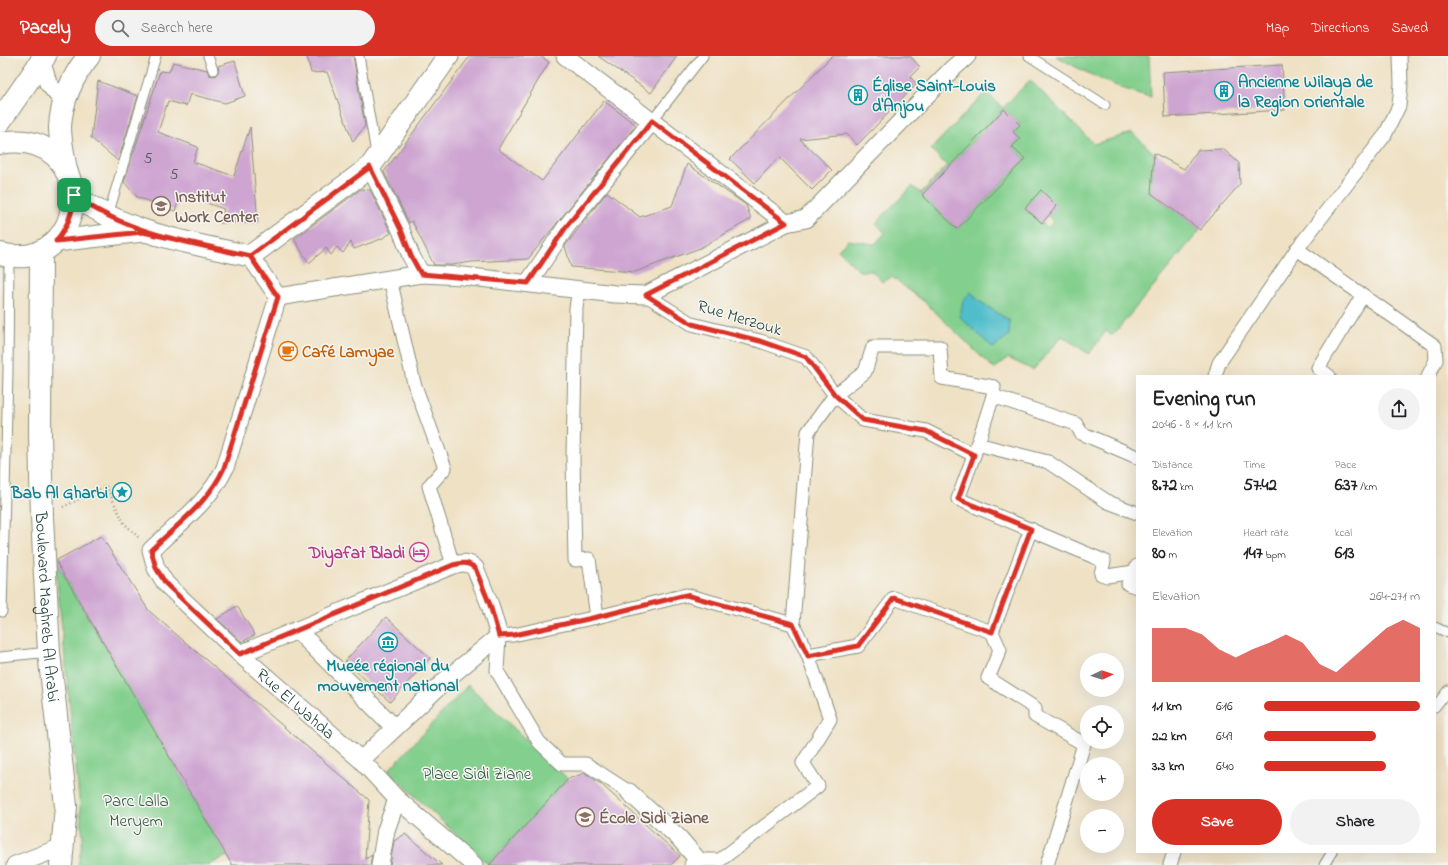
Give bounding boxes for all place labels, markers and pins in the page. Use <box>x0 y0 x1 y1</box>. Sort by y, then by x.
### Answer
place label: Ancienne Wilaya de la Region Orientale <box>1238 70 1374 117</box>
place label: Église Saint-Louis d'Anjou <box>872 74 996 119</box>
building icon: Ancienne Wilaya de la Region Orientale <box>1213 80 1235 102</box>
building icon: Église Saint-Louis d'Anjou <box>847 84 869 106</box>
pin <box>57 178 91 212</box>
place label: Institut Work Center <box>175 185 259 230</box>
school or university icon: Institut Work Center <box>150 195 172 217</box>
cafe icon: Café Lamyae <box>277 340 299 362</box>
place label: Café Lamyae <box>302 340 396 367</box>
place label: Bab Al Gharbi <box>10 481 108 506</box>
place icon: Bab Al Gharbi <box>111 481 133 503</box>
place label: Diyafat Bladi <box>308 541 405 568</box>
hotel icon: Diyafat Bladi <box>408 541 430 563</box>
museum icon: Mueée régional du mouvement national <box>377 631 399 653</box>
place label: Mueée régional du mouvement national <box>317 654 459 699</box>
school or university icon: École Sidi Ziane <box>574 806 596 828</box>
place label: École Sidi Ziane <box>599 806 710 831</box>

